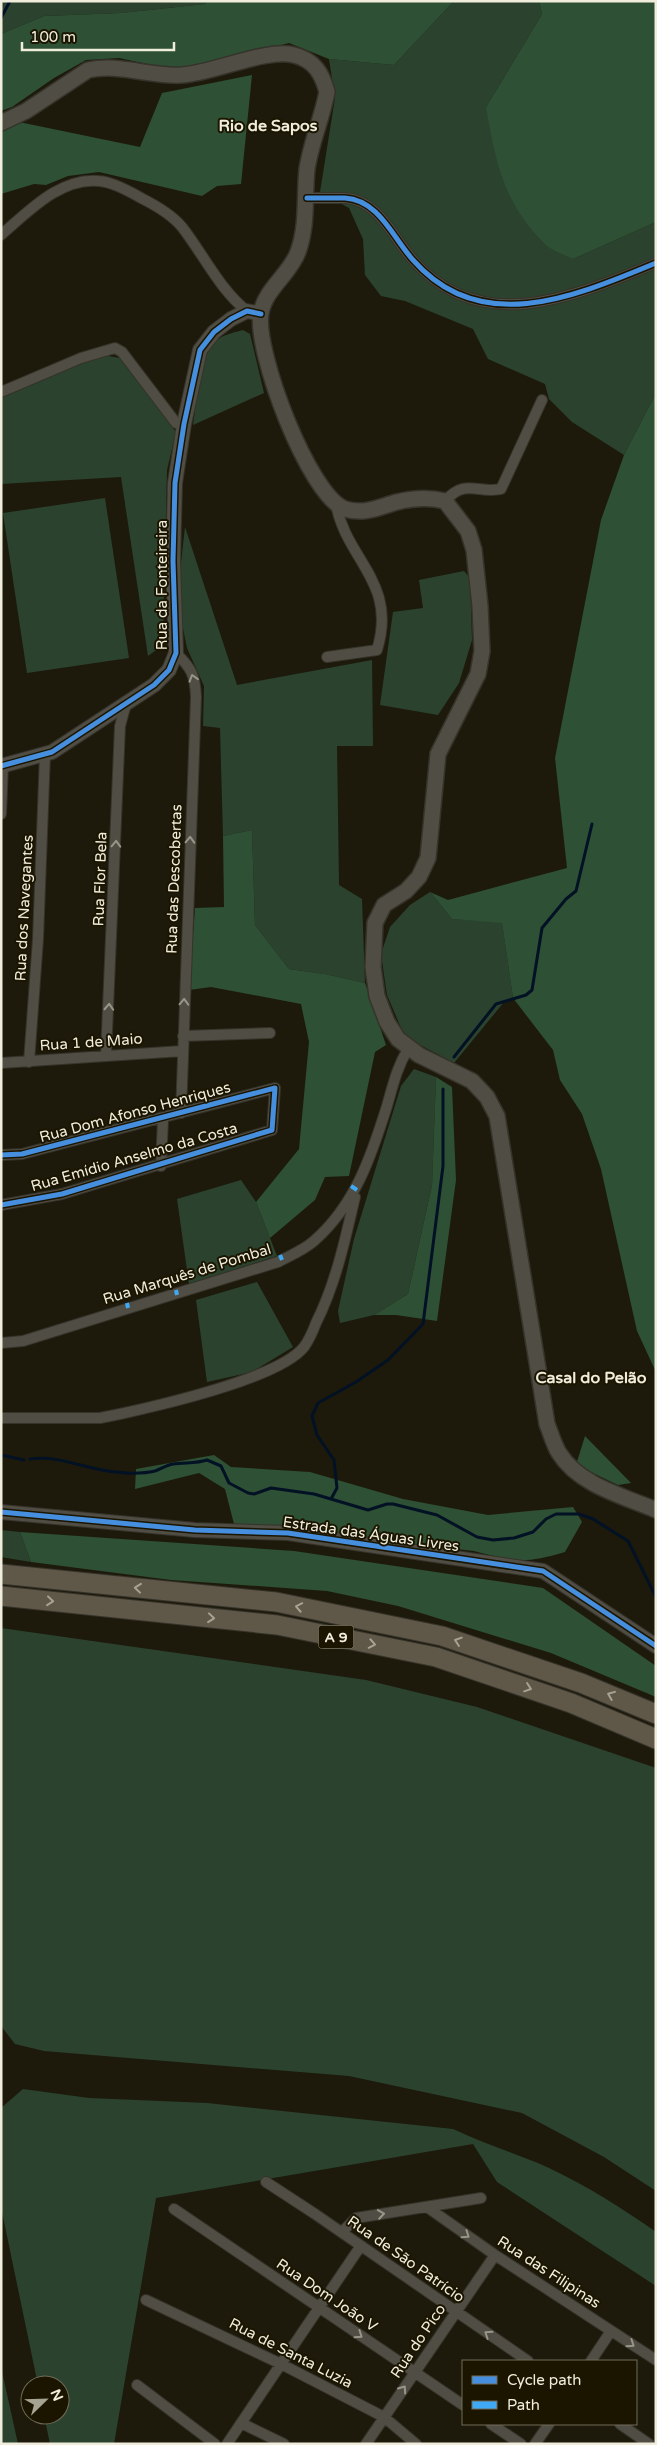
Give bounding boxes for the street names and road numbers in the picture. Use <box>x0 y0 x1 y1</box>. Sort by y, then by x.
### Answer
street label: Rua da Fonteireira <box>153 520 171 650</box>
street label: Rua das Descobertas <box>162 804 186 954</box>
street label: Rua Flor Bela <box>89 831 111 927</box>
street label: Rua dos Navegantes <box>11 834 37 982</box>
street label: Rua 1 de Maio <box>39 1029 143 1055</box>
street label: Rua Dom Afonso Henriques <box>37 1078 233 1146</box>
street label: Rua Emídio Anselmo da Costa <box>29 1119 239 1195</box>
street label: Rua Marquês de Pombal <box>101 1240 273 1308</box>
street label: Estrada das Águas Livres <box>282 1513 460 1555</box>
road number: A 9 <box>318 1625 354 1648</box>
street label: Rua de São Patrício <box>344 2212 468 2306</box>
street label: Rua das Filipinas <box>494 2232 604 2312</box>
street label: Rua Dom João V <box>273 2255 381 2336</box>
street label: Rua do Pico <box>387 2301 449 2381</box>
street label: Rua de Santa Luzia <box>226 2314 356 2392</box>

